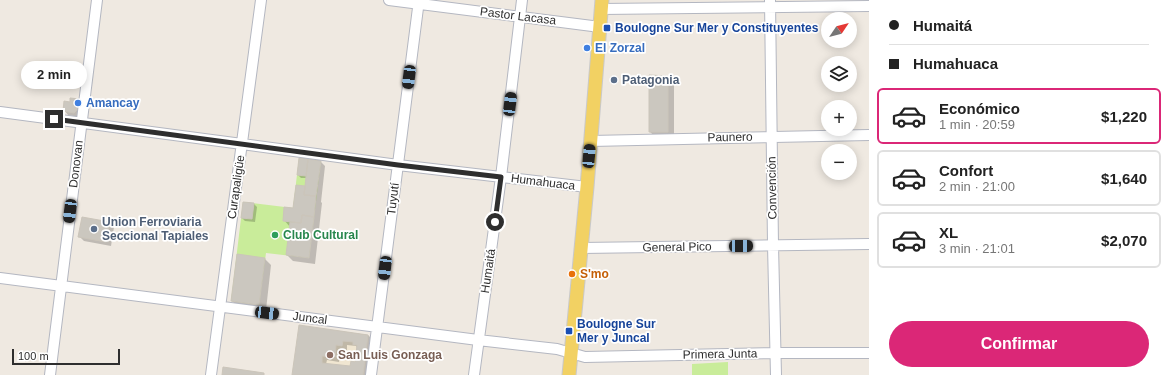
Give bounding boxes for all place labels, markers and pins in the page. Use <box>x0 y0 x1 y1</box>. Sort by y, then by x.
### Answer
place label: Boulogne Sur Mer y Constituyentes <box>615 21 819 35</box>
marker: Boulogne Sur Mer y Constituyentes <box>602 23 612 33</box>
place label: El Zorzal <box>595 41 645 55</box>
marker: El Zorzal <box>582 43 592 53</box>
place label: Patagonia <box>622 73 680 87</box>
marker: Patagonia <box>609 75 619 85</box>
place label: Amancay <box>86 96 140 110</box>
marker: Amancay <box>73 98 83 108</box>
place label: Union Ferroviaria Seccional Tapiales <box>102 215 209 243</box>
marker: Union Ferroviaria Seccional Tapiales <box>89 224 99 234</box>
place label: Club Cultural <box>283 228 358 242</box>
marker: Club Cultural <box>270 230 280 240</box>
place label: S'mo <box>580 267 609 281</box>
marker: S'mo <box>567 269 577 279</box>
place label: Boulogne Sur Mer y Juncal <box>577 317 656 345</box>
marker: Boulogne Sur Mer y Juncal <box>564 326 574 336</box>
place label: San Luis Gonzaga <box>338 348 442 362</box>
marker: San Luis Gonzaga <box>325 350 335 360</box>

